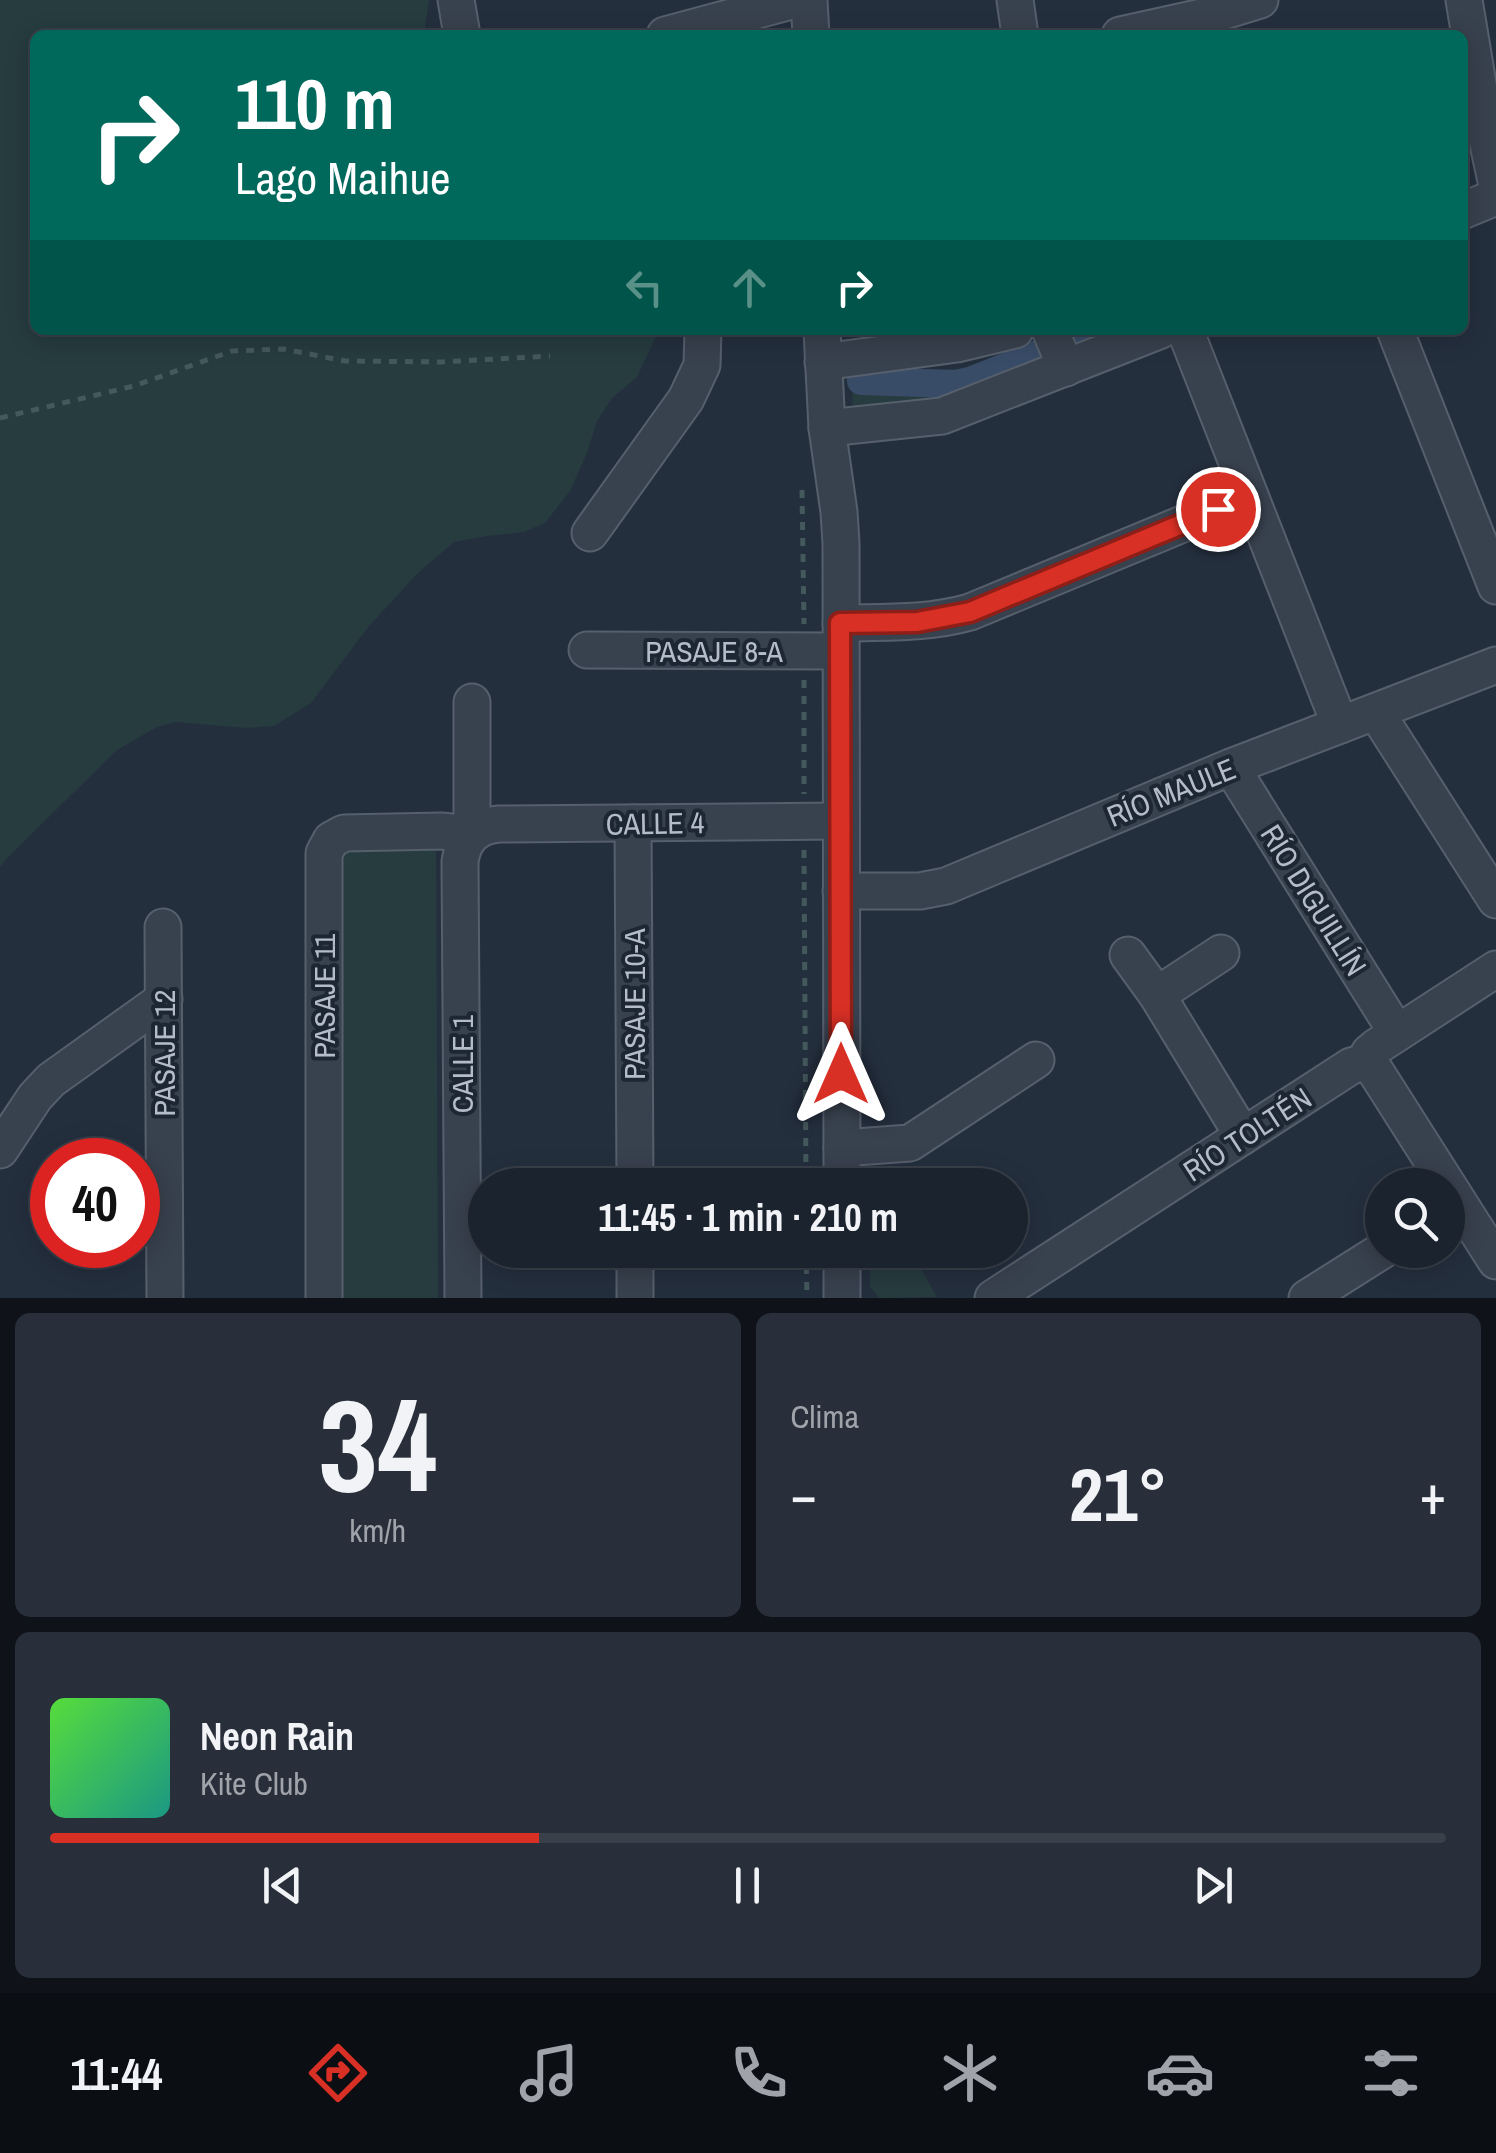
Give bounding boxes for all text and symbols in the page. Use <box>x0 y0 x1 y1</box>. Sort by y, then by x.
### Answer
text: 110 m <box>235 57 395 151</box>
icon: right <box>70 70 200 200</box>
text: Lago Maihue <box>235 147 450 208</box>
icon: left <box>617 260 672 315</box>
icon: ahead <box>722 260 777 315</box>
icon: right <box>827 260 882 315</box>
pin <box>1176 467 1261 552</box>
icon: arrive <box>1191 482 1246 537</box>
street label: PASAJE 8-A <box>645 631 783 671</box>
street label: RÍO MAULE <box>1101 748 1241 836</box>
street label: CALLE 4 <box>605 802 705 844</box>
street label: RÍO DIGUILLÍN <box>1252 817 1376 983</box>
street label: PASAJE 10-A <box>614 928 654 1080</box>
street label: PASAJE 11 <box>304 933 344 1058</box>
street label: PASAJE 12 <box>144 990 184 1116</box>
street label: CALLE 1 <box>442 1014 482 1113</box>
position arrow <box>789 1022 893 1126</box>
street label: RÍO TOLTÉN <box>1175 1078 1319 1190</box>
speed limit sign: 40 <box>30 1138 160 1268</box>
map controls <box>1365 1168 1465 1268</box>
button: search <box>1365 1168 1465 1268</box>
text: 11:45 · 1 min · 210 m <box>598 1192 898 1243</box>
text: 34 <box>318 1356 437 1532</box>
text: Clima <box>791 1395 859 1438</box>
text: 21° <box>1069 1443 1167 1544</box>
text: − <box>791 1457 817 1531</box>
text: + <box>1420 1457 1446 1531</box>
text: km/h <box>349 1509 406 1552</box>
text: Neon Rain <box>200 1711 354 1762</box>
text: Kite Club <box>200 1762 308 1805</box>
icon: previous <box>255 1858 310 1913</box>
icon: pause <box>720 1858 775 1913</box>
icon: next <box>1186 1858 1241 1913</box>
icon: directions <box>303 2038 373 2108</box>
icon: music <box>514 2038 584 2108</box>
icon: phone <box>724 2038 794 2108</box>
icon: climate <box>935 2038 1005 2108</box>
icon: car <box>1145 2038 1215 2108</box>
icon: filters <box>1356 2038 1426 2108</box>
text: 11:44 <box>70 2043 163 2104</box>

